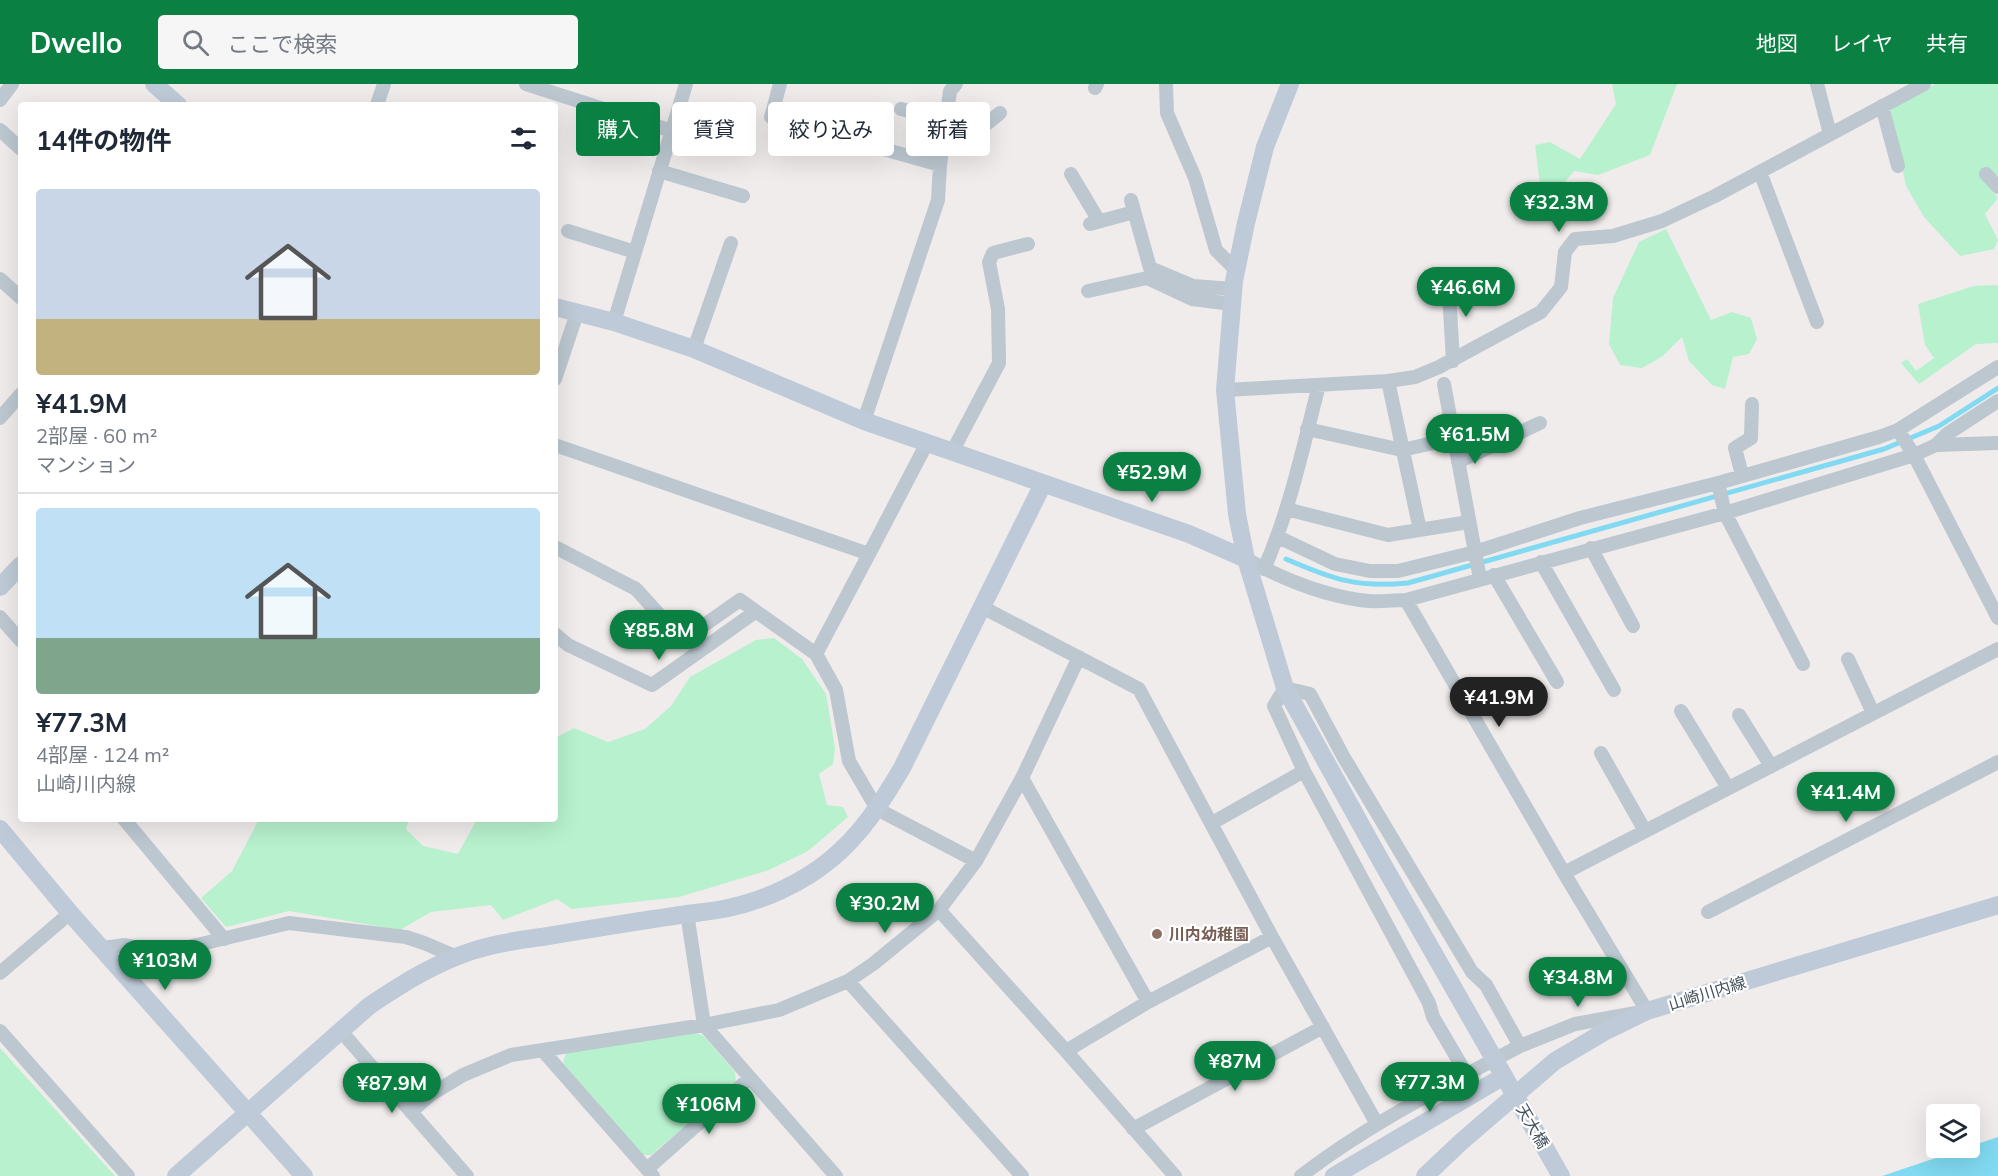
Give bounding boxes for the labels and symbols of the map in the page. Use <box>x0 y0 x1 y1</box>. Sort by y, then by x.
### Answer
pin: ¥32.3M <box>1510 182 1608 233</box>
pin: ¥46.6M <box>1417 267 1515 318</box>
pin: ¥61.5M <box>1426 414 1524 465</box>
pin: ¥52.9M <box>1103 452 1201 503</box>
pin: ¥85.8M <box>610 610 708 661</box>
pin: ¥41.9M <box>1450 677 1548 728</box>
pin: ¥41.4M <box>1797 772 1895 823</box>
pin: ¥30.2M <box>836 883 934 934</box>
place label: 川内幼稚園 <box>1169 924 1249 944</box>
marker: 川内幼稚園 <box>1150 927 1164 941</box>
pin: ¥103M <box>123 940 207 991</box>
pin: ¥34.8M <box>1529 957 1627 1008</box>
street label: 山崎川内線 <box>1666 972 1748 1014</box>
pin: ¥87M <box>1199 1041 1271 1092</box>
pin: ¥77.3M <box>1381 1062 1479 1113</box>
pin: ¥87.9M <box>343 1063 441 1114</box>
pin: ¥106M <box>667 1084 751 1135</box>
street label: 天大橋 <box>1512 1100 1554 1152</box>

